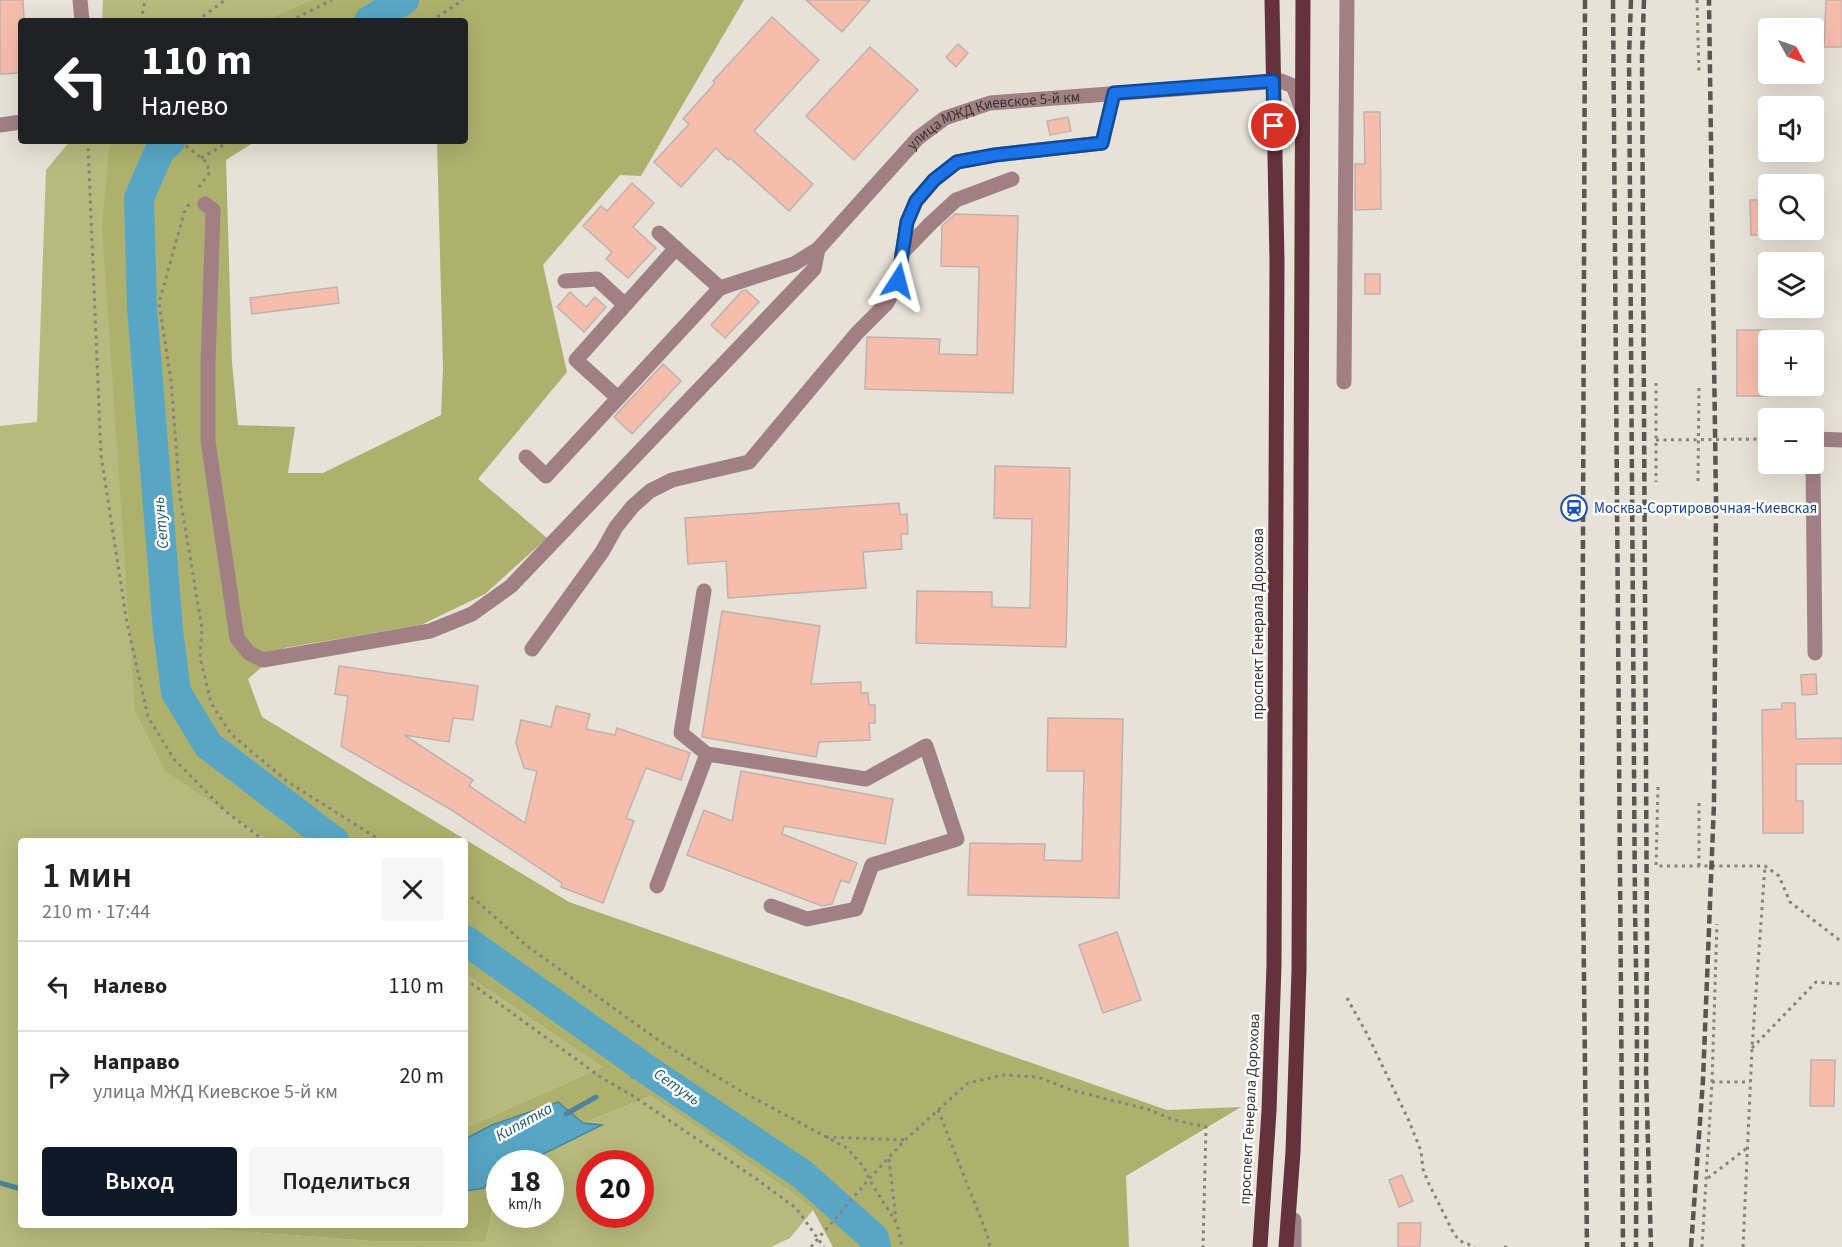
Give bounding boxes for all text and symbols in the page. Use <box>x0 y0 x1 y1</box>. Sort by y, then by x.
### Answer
north arrow <box>1758 18 1824 84</box>
map controls <box>1758 18 1824 474</box>
text: 110 m <box>141 31 252 91</box>
icon: left <box>42 42 120 120</box>
street label: улица МЖД Киевское 5-й км <box>902 86 1081 154</box>
text: Налево <box>141 87 228 126</box>
button: sound <box>1758 96 1824 162</box>
pin <box>1248 100 1299 151</box>
icon: arrive <box>1257 109 1290 142</box>
button: search <box>1758 174 1824 240</box>
position arrow <box>866 249 930 313</box>
button: layers <box>1758 252 1824 318</box>
button: + <box>1758 330 1824 396</box>
button: − <box>1758 408 1824 474</box>
station icon: Москва-Сортировочная-Киевская <box>1559 493 1589 523</box>
water label: Сетунь <box>148 496 174 550</box>
place label: Москва-Сортировочная-Киевская <box>1594 498 1817 519</box>
street label: проспект Генерала Дорохова <box>1248 528 1269 720</box>
text: 1 мин <box>42 850 132 901</box>
button: close <box>381 858 444 921</box>
text: 210 m · 17:44 <box>42 898 150 926</box>
icon: left <box>42 970 75 1003</box>
text: Налево <box>93 970 167 1002</box>
text: 110 m <box>389 970 444 1002</box>
street label: проспект Генерала Дорохова <box>1235 1013 1265 1205</box>
text: Направо <box>93 1046 180 1078</box>
icon: right <box>42 1060 75 1093</box>
text: 20 m <box>399 1060 444 1092</box>
water label: Сетунь <box>649 1063 705 1111</box>
text: улица МЖД Киевское 5-й км <box>93 1078 338 1106</box>
water label: Кипятка <box>491 1097 557 1147</box>
button: Выход <box>42 1147 237 1216</box>
button: Поделиться <box>249 1147 444 1216</box>
speed limit sign: 20 <box>576 1150 654 1228</box>
text: 18 <box>509 1160 541 1203</box>
text: km/h <box>508 1194 542 1215</box>

